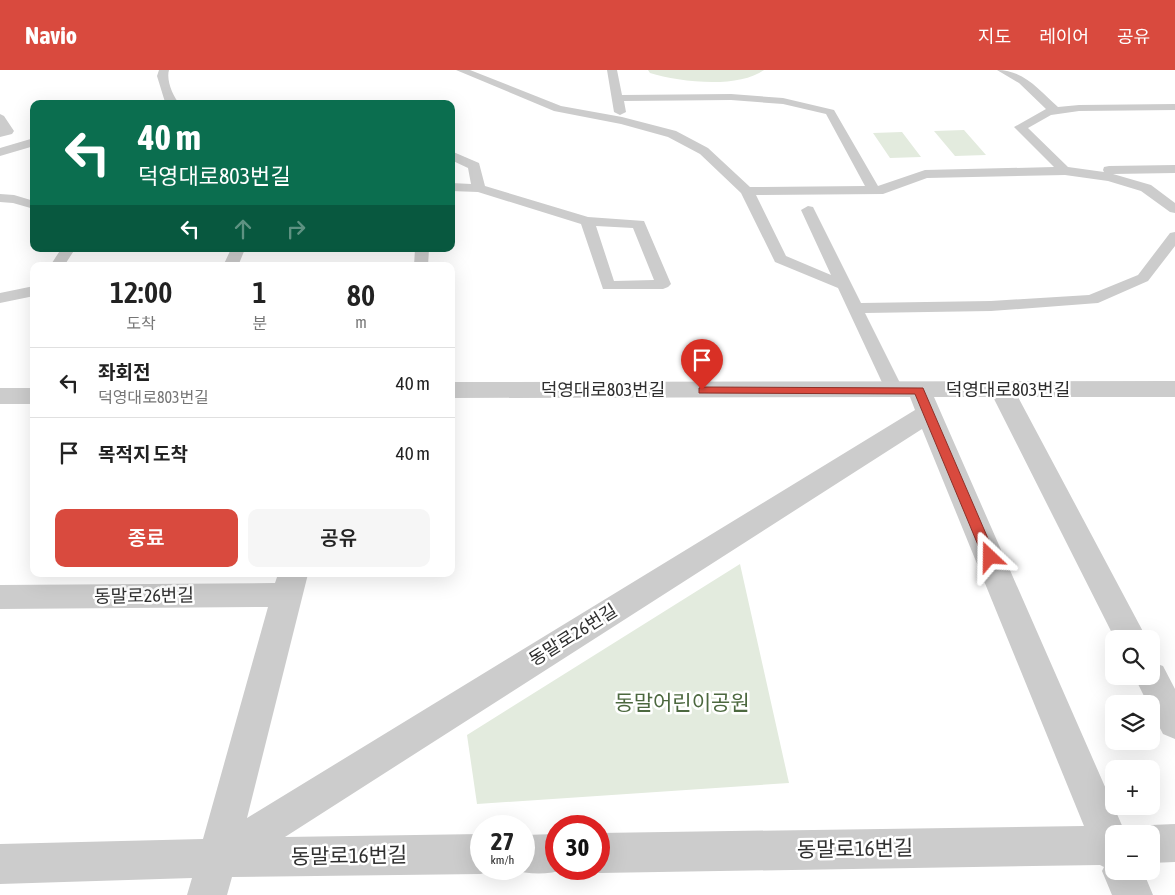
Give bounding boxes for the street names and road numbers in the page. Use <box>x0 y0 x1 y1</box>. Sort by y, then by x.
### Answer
street label: 덕영대로803번길 <box>541 379 665 400</box>
street label: 덕영대로803번길 <box>946 379 1070 400</box>
street label: 동말로26번길 <box>94 584 194 607</box>
street label: 동말로26번길 <box>525 599 621 670</box>
street label: 동말로16번길 <box>797 835 913 861</box>
street label: 동말로16번길 <box>291 842 407 868</box>

